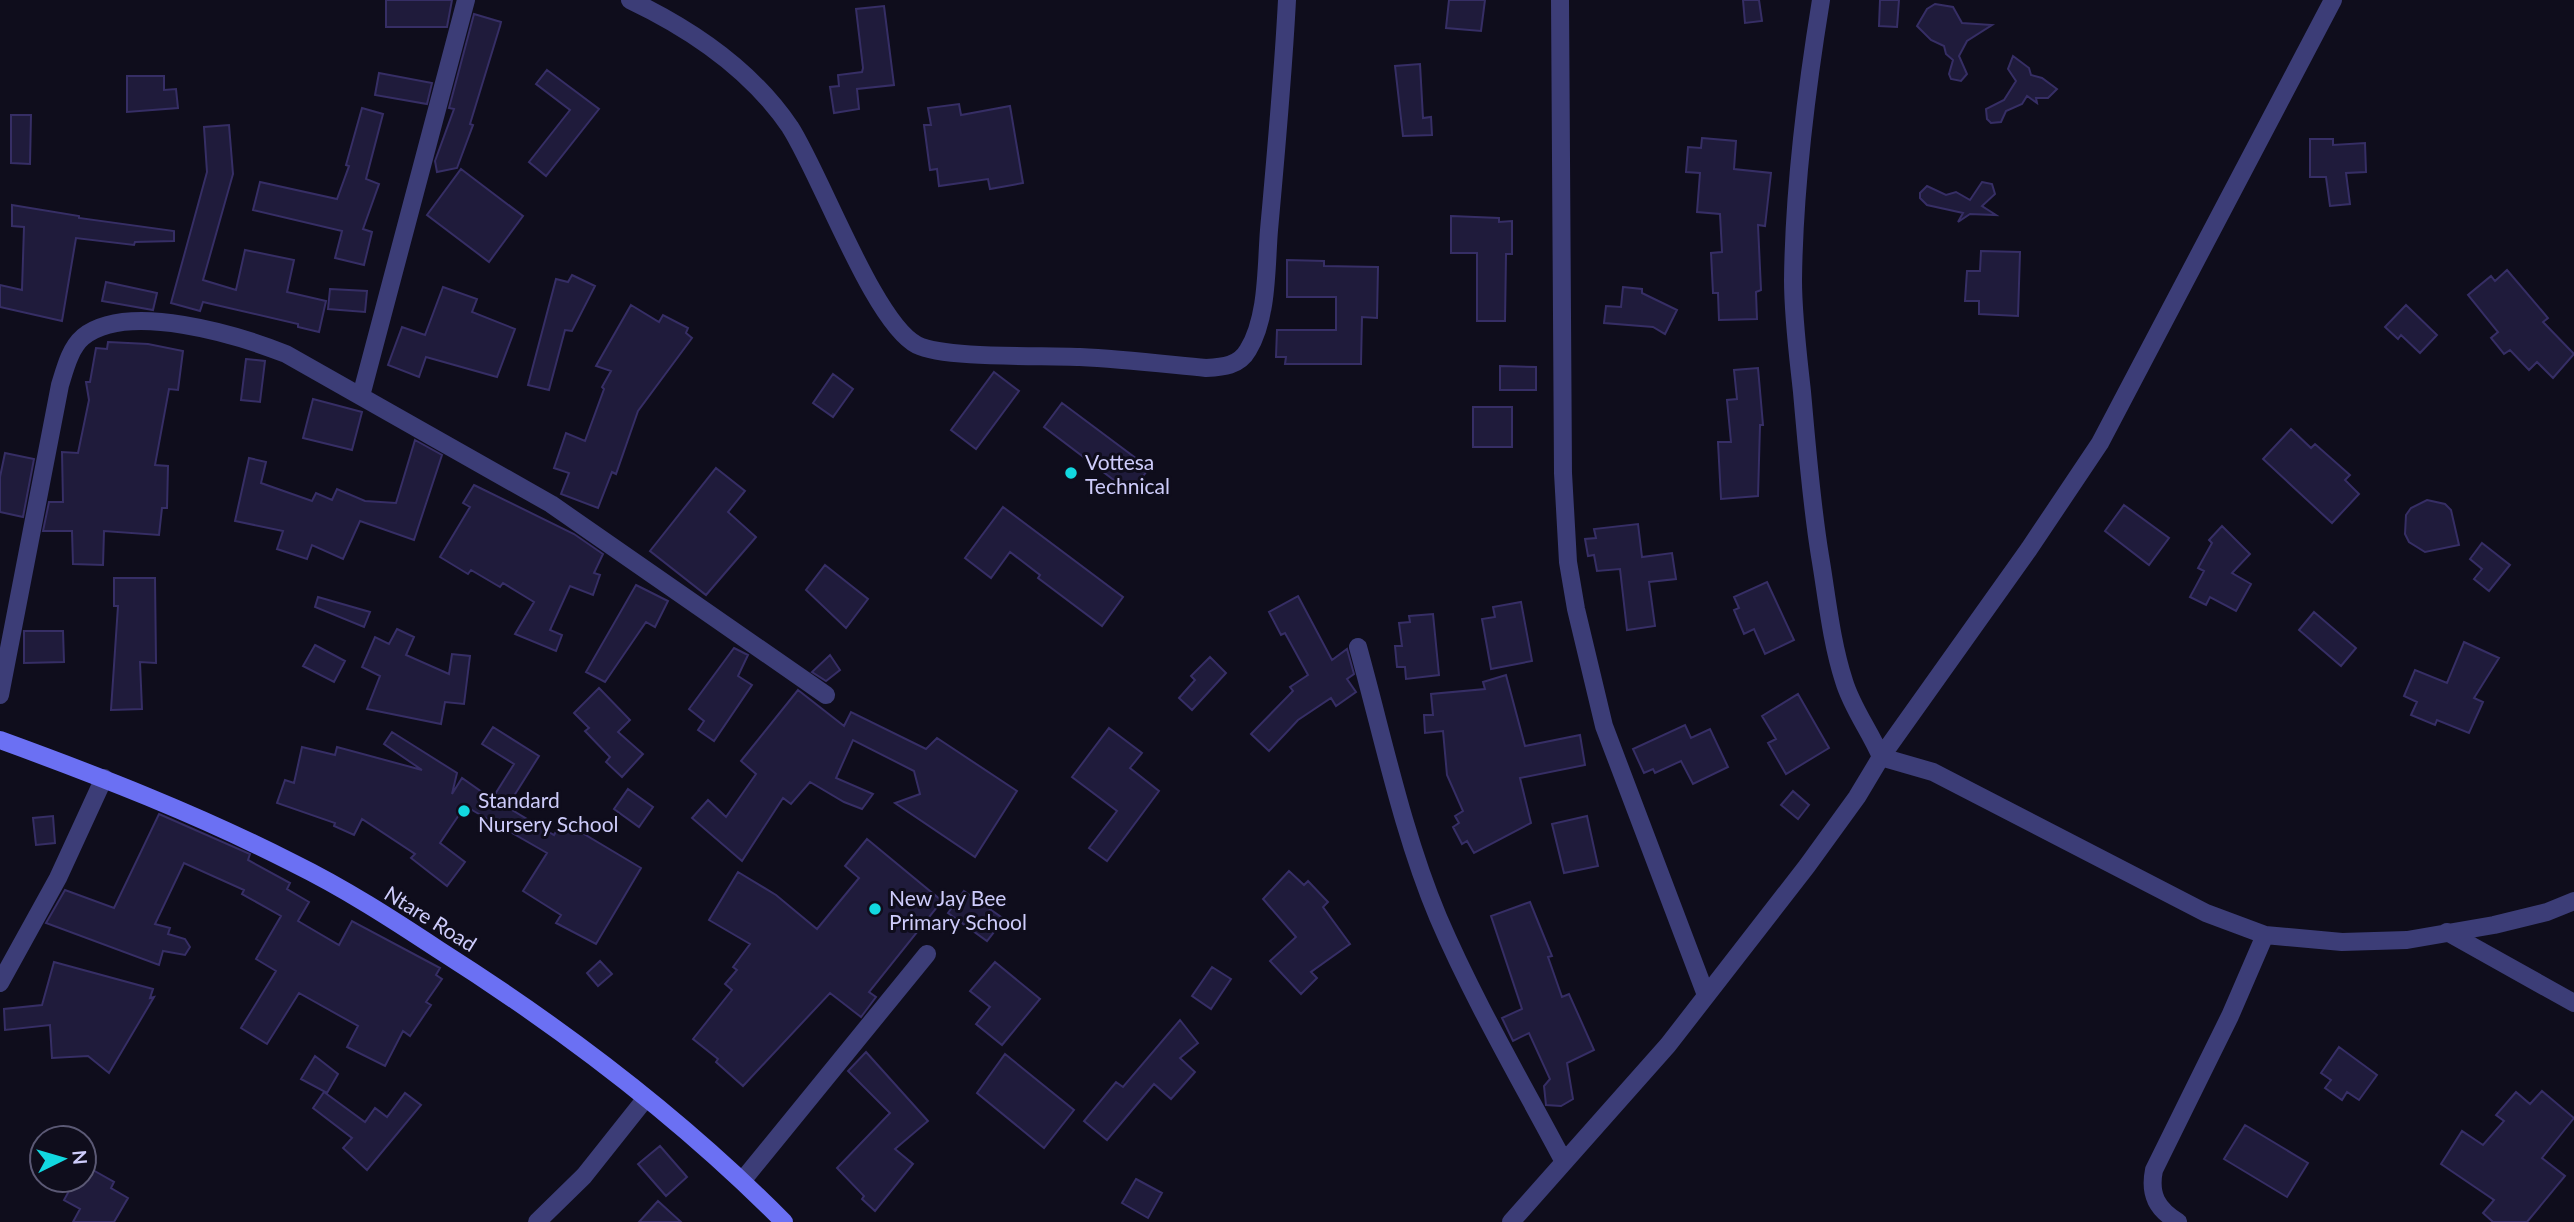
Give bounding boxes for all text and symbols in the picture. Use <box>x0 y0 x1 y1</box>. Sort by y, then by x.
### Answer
place label: Vottesa Technical <box>1085 449 1170 498</box>
marker: Vottesa Technical <box>1063 465 1079 481</box>
place label: Standard Nursery School <box>478 787 619 836</box>
marker: Standard Nursery School <box>456 803 472 819</box>
street label: Ntare Road <box>380 880 482 956</box>
place label: New Jay Bee Primary School <box>889 885 1027 934</box>
marker: New Jay Bee Primary School <box>867 901 883 917</box>
north arrow <box>28 1124 98 1194</box>
text: N <box>68 1149 93 1166</box>

